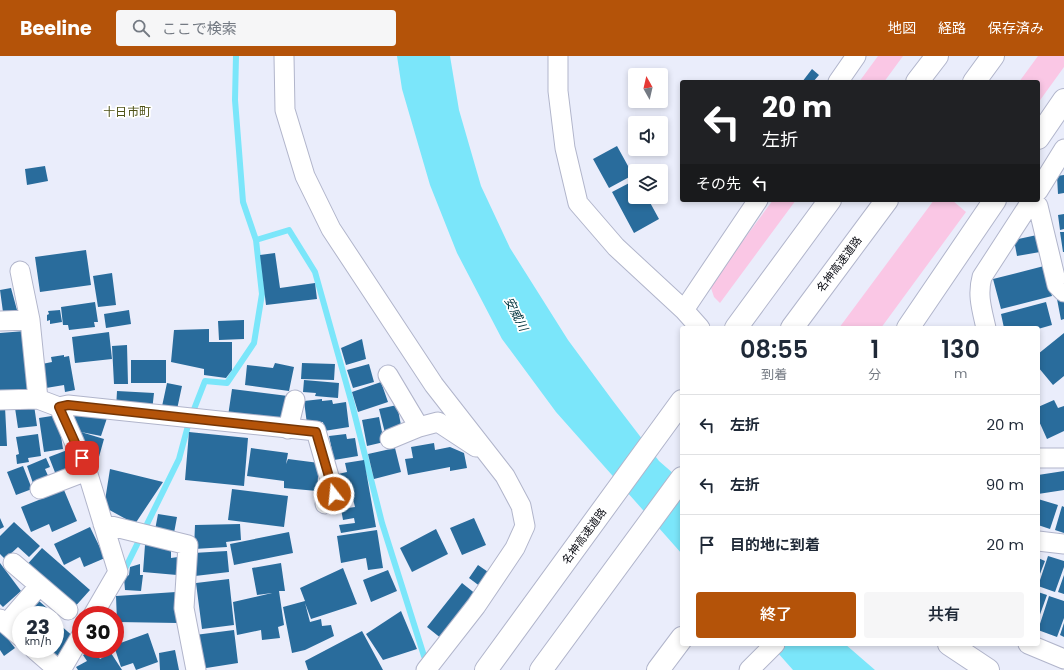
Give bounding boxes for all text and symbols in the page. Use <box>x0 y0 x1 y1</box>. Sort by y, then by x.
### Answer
search box <box>116 10 396 46</box>
text: Beeline <box>20 15 92 42</box>
icon: search <box>130 17 152 39</box>
text: ここで検索 <box>162 18 237 39</box>
text: 地図 <box>888 18 916 38</box>
text: 経路 <box>938 18 966 38</box>
text: 保存済み <box>988 18 1044 38</box>
north arrow <box>628 68 668 108</box>
map controls <box>628 68 668 204</box>
text: 20 m <box>762 88 832 127</box>
icon: left <box>696 96 748 148</box>
district label: 十日市町 <box>103 103 151 120</box>
button: sound <box>628 116 668 156</box>
text: 左折 <box>762 127 798 152</box>
button: layers <box>628 164 668 204</box>
icon: left <box>749 172 771 194</box>
text: その先 <box>696 173 741 194</box>
street label: 名神高速道路 <box>813 233 865 295</box>
water label: 安威川 <box>501 294 533 335</box>
text: 08:55 <box>740 333 808 366</box>
text: 1 <box>870 333 879 366</box>
text: 130 <box>941 333 980 366</box>
text: m <box>954 364 967 383</box>
text: 到着 <box>761 365 787 384</box>
text: 分 <box>868 365 881 384</box>
icon: left <box>696 414 718 436</box>
text: 左折 <box>730 414 760 435</box>
text: 20 m <box>986 414 1024 435</box>
pin <box>65 441 99 475</box>
icon: arrive <box>71 447 93 469</box>
position arrow <box>313 473 355 515</box>
icon: left <box>696 474 718 496</box>
text: 左折 <box>730 474 760 495</box>
text: 90 m <box>986 474 1024 495</box>
street label: 名神高速道路 <box>558 505 610 567</box>
icon: arrive <box>696 534 718 556</box>
text: 目的地に到着 <box>730 534 820 555</box>
text: 20 m <box>986 534 1024 555</box>
button: 終了 <box>696 592 856 638</box>
button: 共有 <box>864 592 1024 638</box>
speed limit sign: 30 <box>72 606 124 658</box>
text: 23 <box>26 613 50 641</box>
text: km/h <box>25 634 51 649</box>

